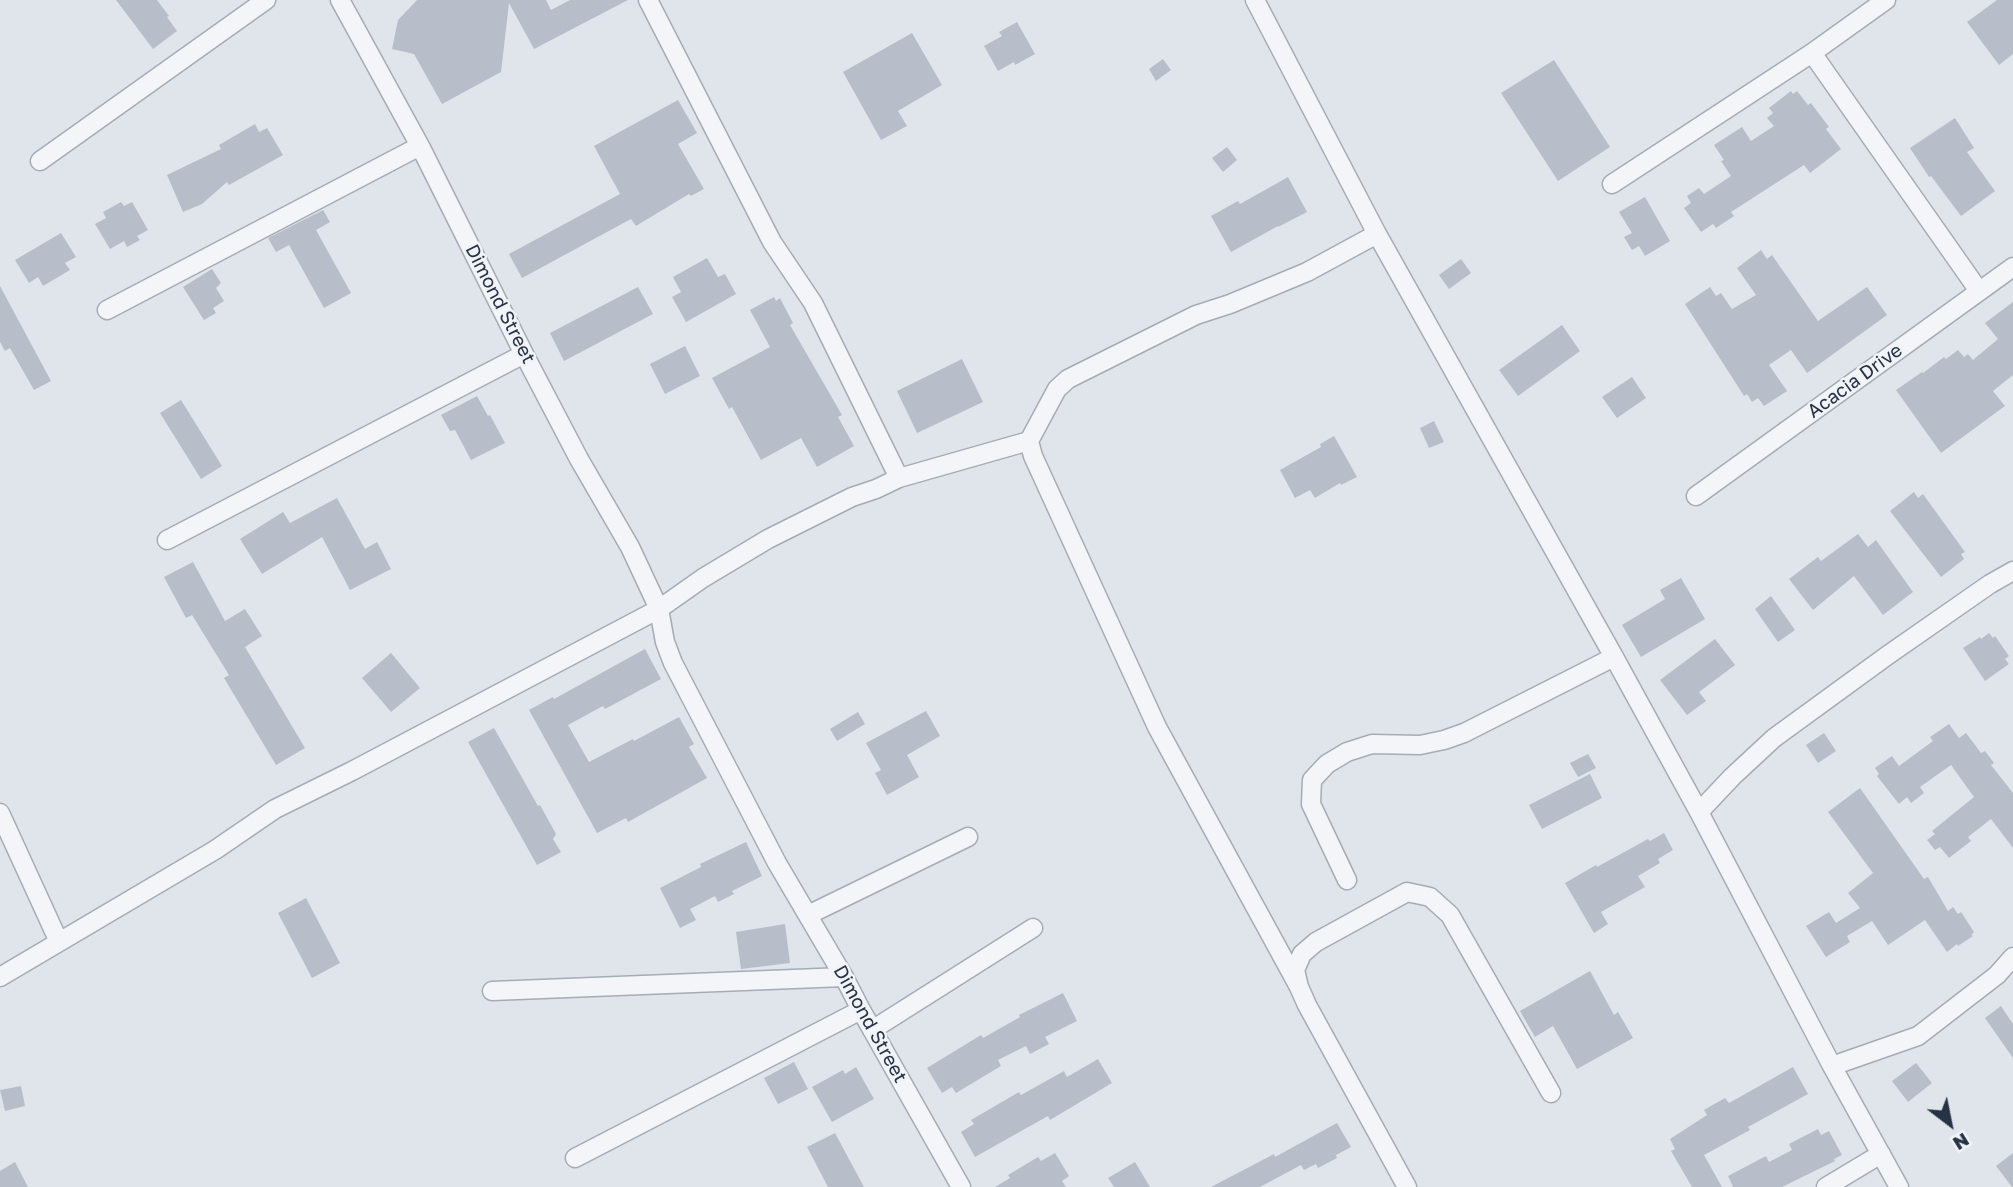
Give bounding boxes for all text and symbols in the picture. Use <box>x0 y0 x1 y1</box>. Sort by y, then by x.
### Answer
street label: Dimond Street <box>460 240 540 368</box>
street label: Acacia Drive <box>1803 339 1907 423</box>
street label: Dimond Street <box>828 961 912 1087</box>
north arrow <box>1915 1089 1985 1159</box>
text: N <box>1949 1129 1974 1156</box>

